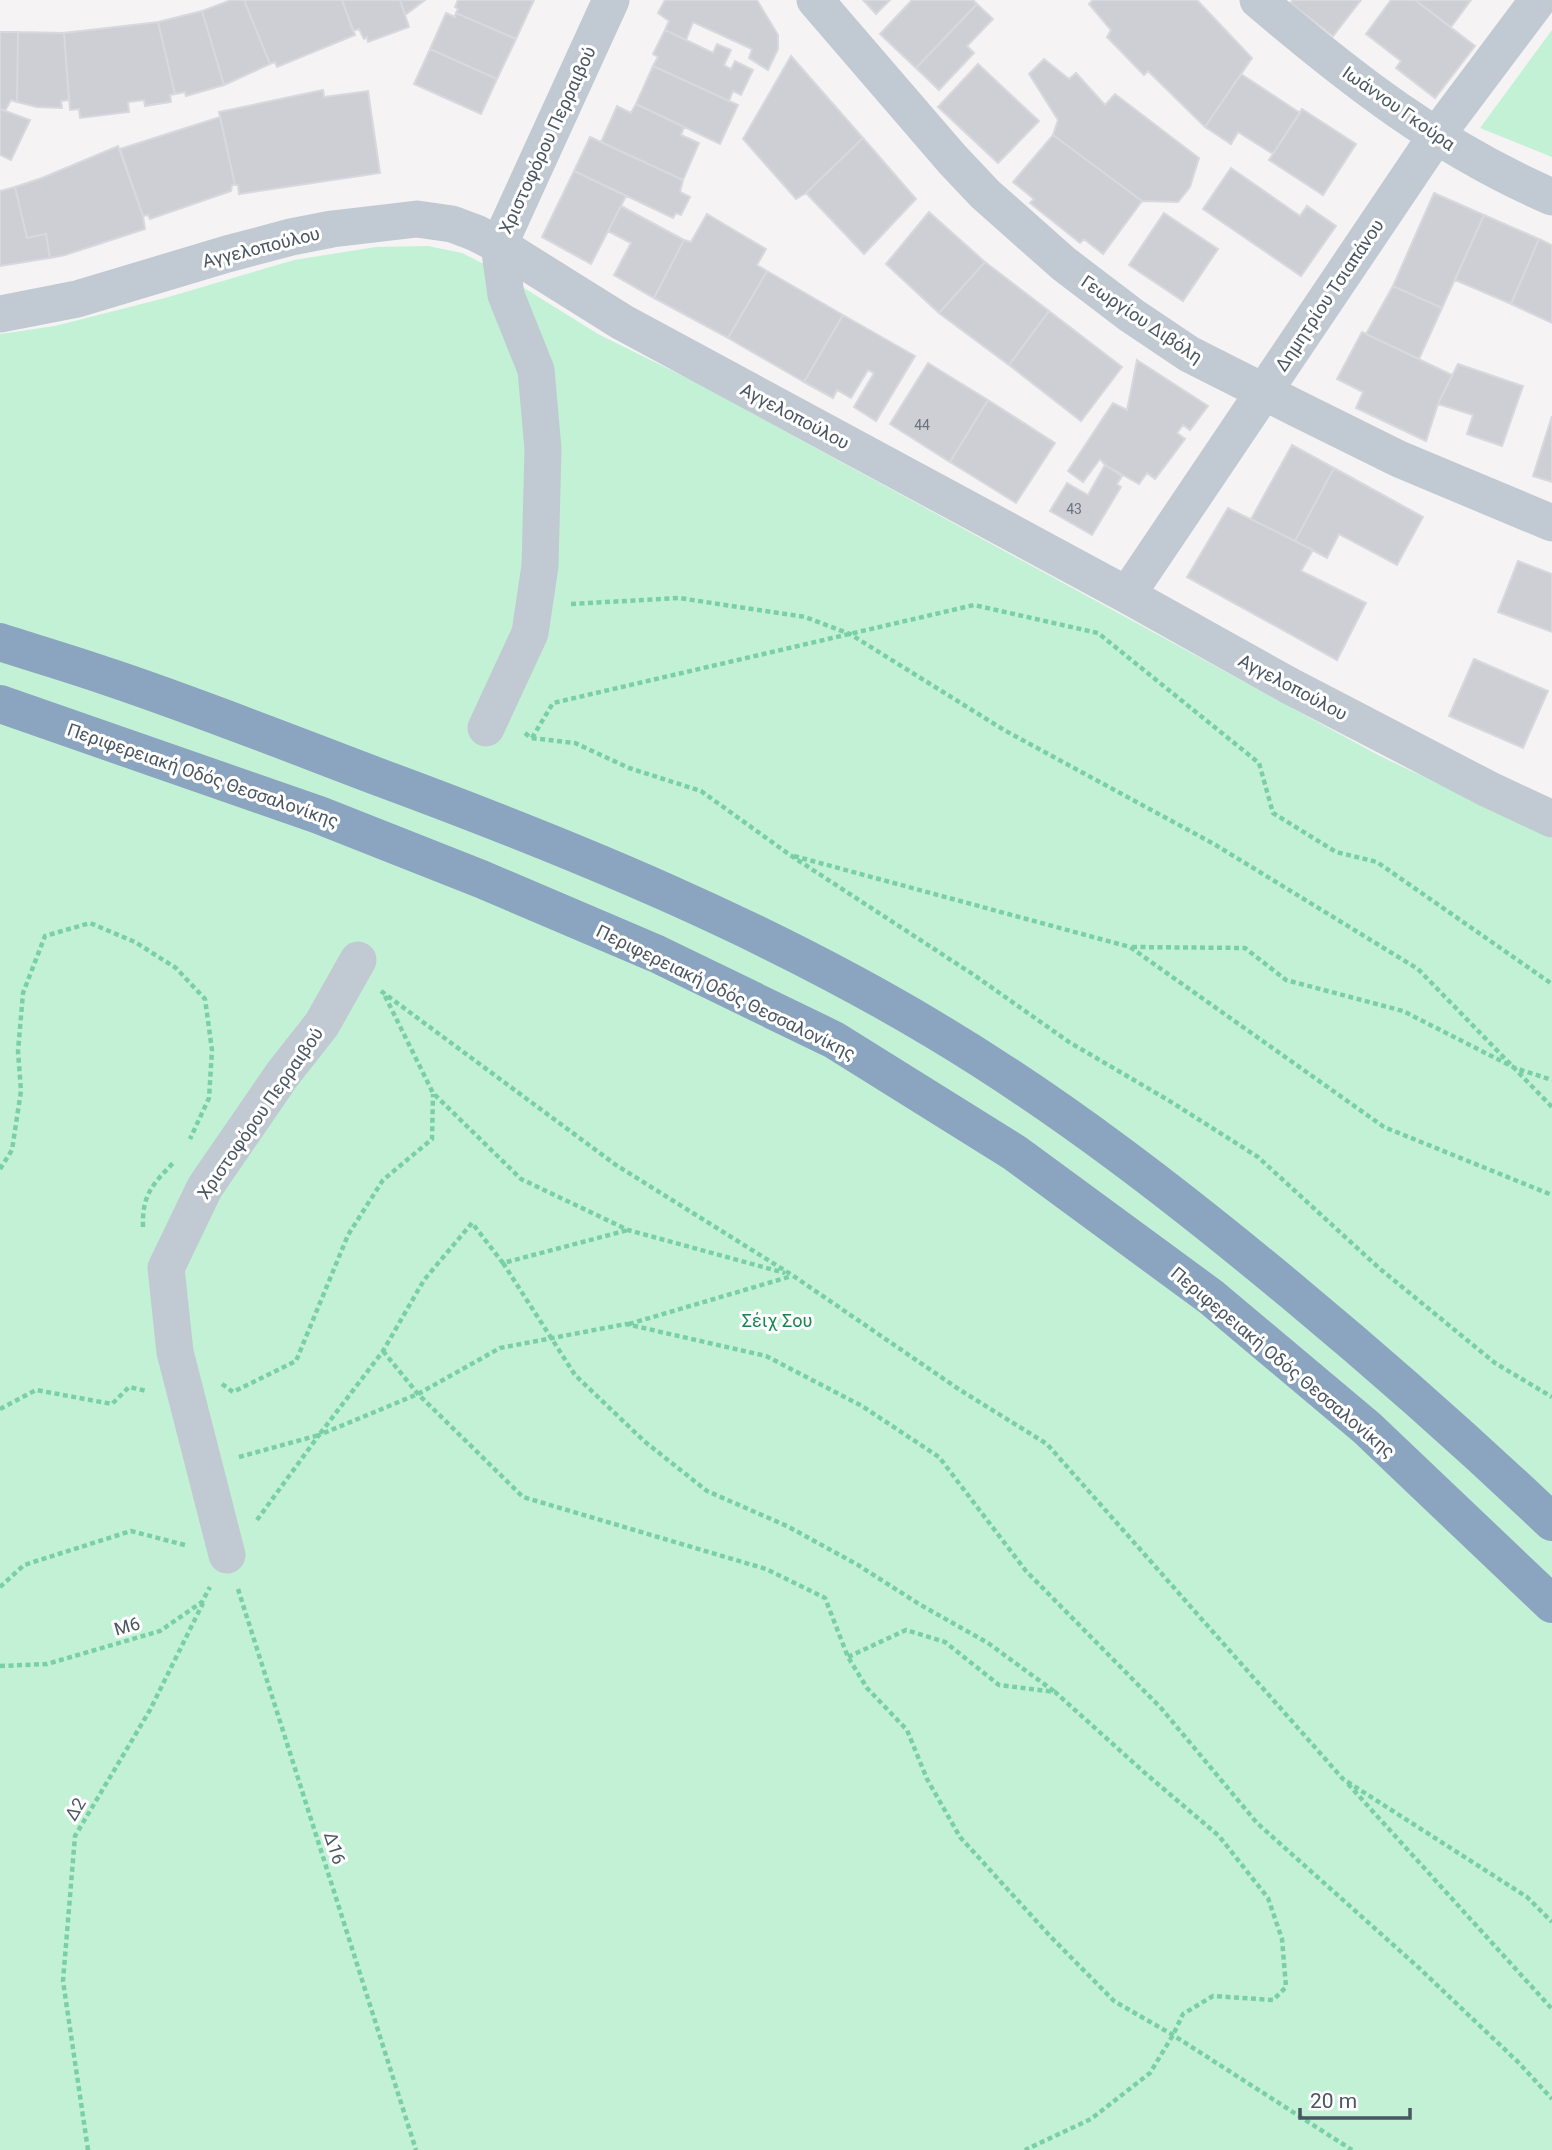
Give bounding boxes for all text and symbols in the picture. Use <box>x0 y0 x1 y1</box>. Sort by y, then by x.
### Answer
street label: Χριστοφόρου Περραιβού <box>494 43 600 237</box>
street label: Ιωάννου Γκούρα <box>1339 61 1460 155</box>
street label: Δημητρίου Τσιαπάνου <box>1270 215 1388 375</box>
street label: Αγγελοπούλου <box>200 222 322 272</box>
street label: Γεωργίου Διβόλη <box>1077 271 1207 367</box>
street label: Αγγελοπούλου <box>737 379 853 453</box>
house number: 44 <box>914 417 930 433</box>
house number: 43 <box>1066 501 1082 517</box>
street label: Αγγελοπούλου <box>1235 650 1351 724</box>
street label: Περιφερειακή Οδός Θεσσαλονίκης <box>65 719 341 831</box>
street label: Περιφερειακή Οδός Θεσσαλονίκης <box>593 920 859 1064</box>
street label: Χριστοφόρου Περραιβού <box>193 1023 327 1203</box>
street label: Περιφερειακή Οδός Θεσσαλονίκης <box>1167 1262 1399 1462</box>
park label: Σέιχ Σου <box>742 1310 812 1331</box>
street label: Μ6 <box>112 1612 142 1640</box>
street label: Δ2 <box>60 1794 90 1824</box>
street label: Δ16 <box>320 1829 350 1867</box>
scale bar <box>1300 2076 1410 2120</box>
text: 20 m <box>1310 2089 1357 2113</box>

